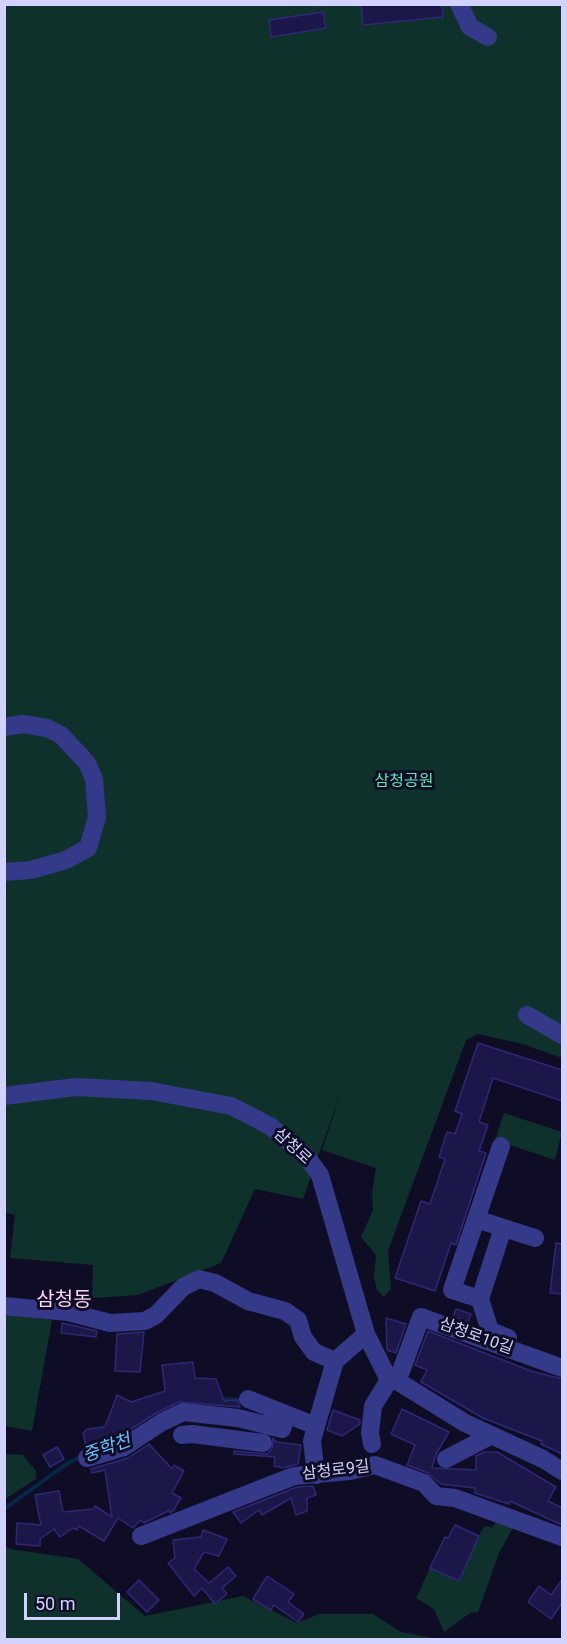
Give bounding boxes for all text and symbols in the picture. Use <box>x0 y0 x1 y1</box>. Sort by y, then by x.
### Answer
park label: 삼청공원 <box>375 772 433 792</box>
street label: 삼청로 <box>269 1125 315 1169</box>
district label: 삼청동 <box>36 1289 92 1313</box>
street label: 삼청로10길 <box>437 1315 515 1359</box>
water label: 중학천 <box>80 1430 134 1468</box>
street label: 삼청로9길 <box>301 1457 371 1485</box>
scale bar <box>27 1581 123 1619</box>
text: 50 m <box>35 1593 75 1614</box>

